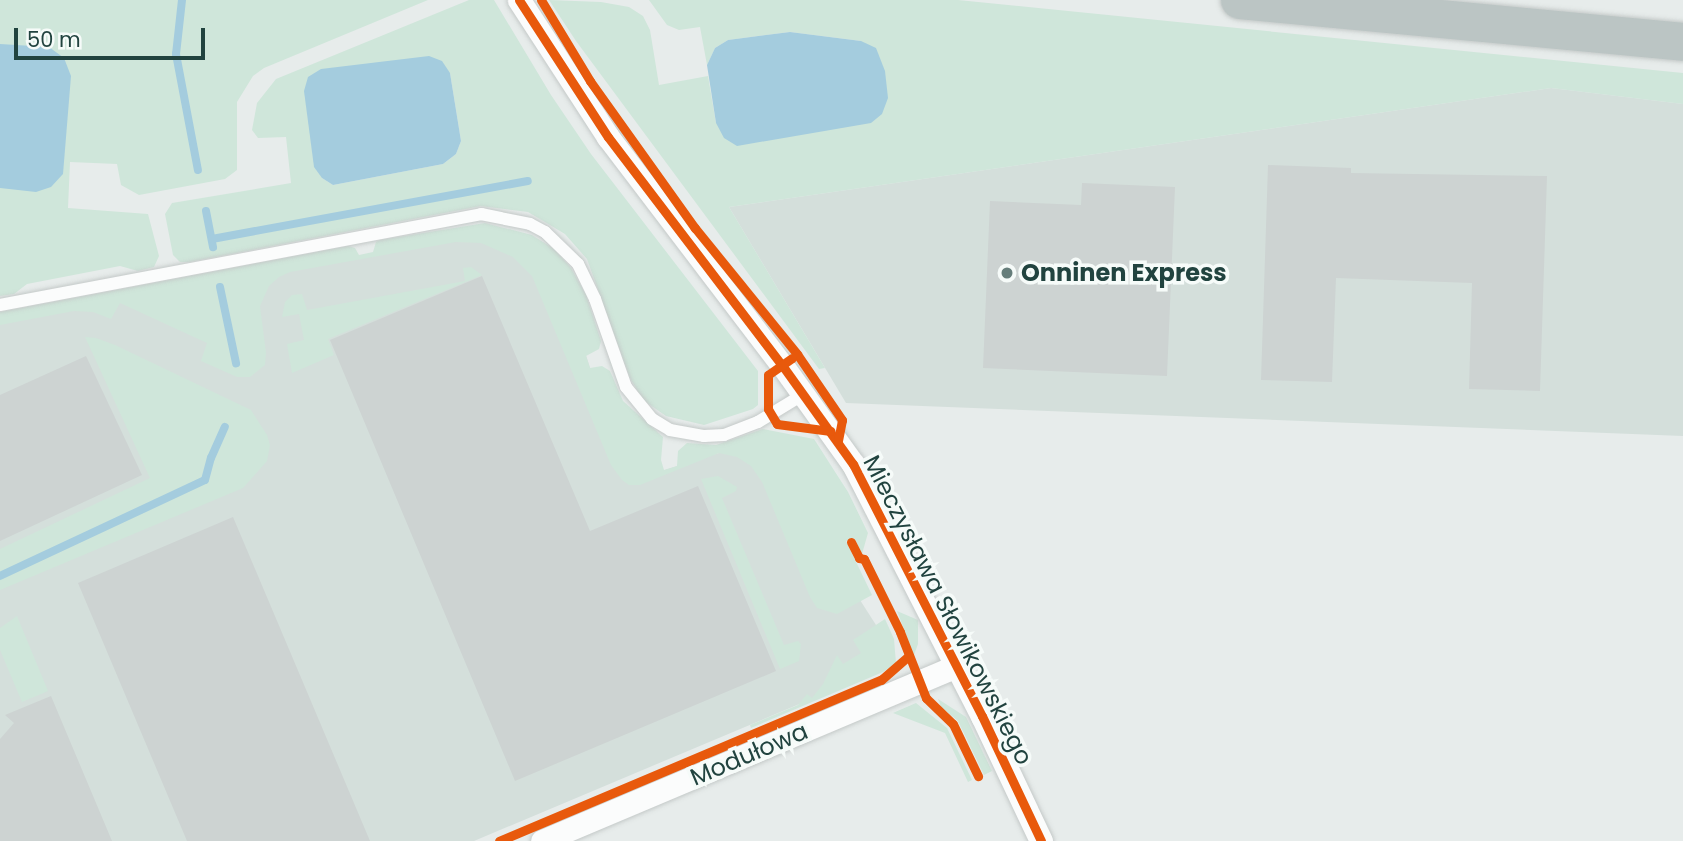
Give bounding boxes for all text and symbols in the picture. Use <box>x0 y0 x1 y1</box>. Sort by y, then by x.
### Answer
scale bar <box>18 14 208 58</box>
text: 50 m <box>27 25 81 54</box>
place label: Onninen Express <box>1021 259 1227 287</box>
marker: Onninen Express <box>999 265 1015 281</box>
street label: Mieczysława Słowikowskiego <box>857 451 1039 769</box>
street label: Modułowa <box>686 716 812 792</box>

